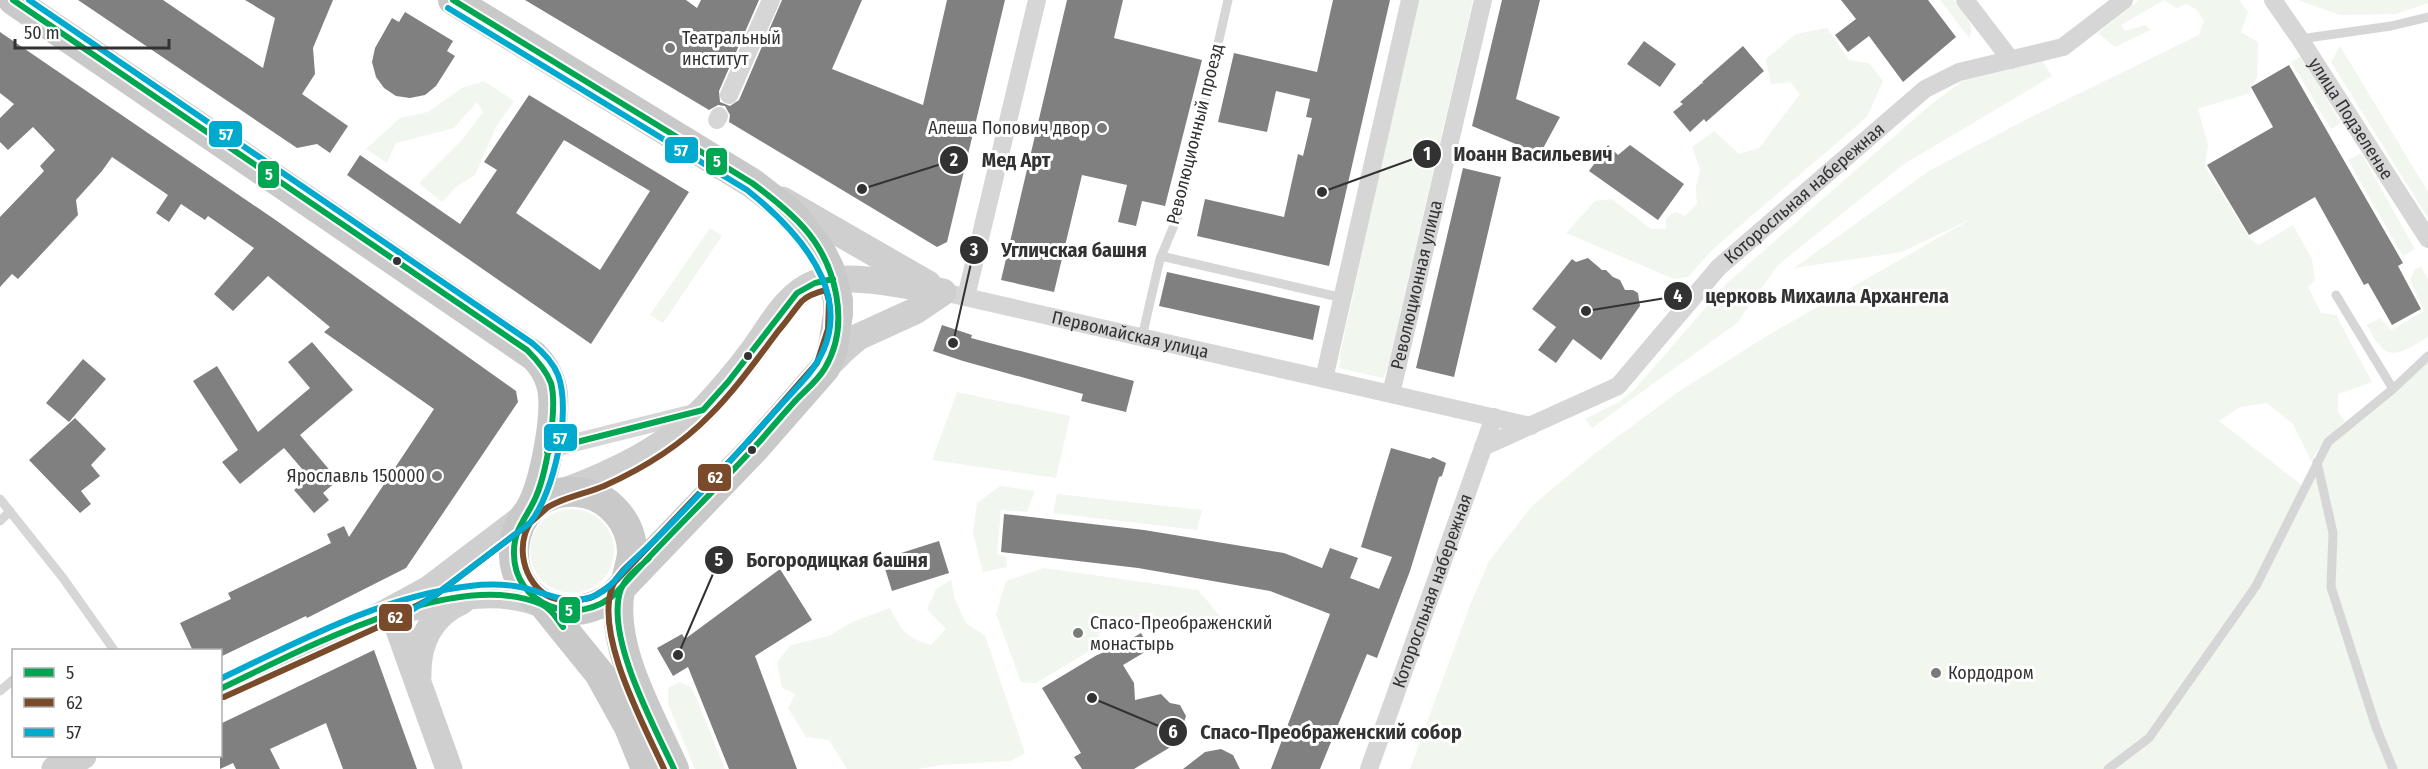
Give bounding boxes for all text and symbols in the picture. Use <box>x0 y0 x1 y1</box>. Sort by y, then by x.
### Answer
scale bar <box>15 12 170 50</box>
text: 50 m <box>24 22 60 44</box>
place label: Театральный институт <box>682 27 781 70</box>
marker: Театральный институт <box>663 41 677 55</box>
street label: Революционный проезд <box>1162 41 1228 227</box>
street label: улица Подзеленье <box>2304 54 2398 184</box>
place label: Алеша Попович двор <box>928 117 1090 139</box>
street label: Которосльная набережная <box>1720 118 1889 268</box>
line badge: 57 <box>208 120 243 148</box>
marker: Алеша Попович двор <box>1095 121 1109 135</box>
text: 57 <box>219 125 233 144</box>
callout: Иоанн Васильевич <box>1412 135 1625 173</box>
line badge: 57 <box>664 136 699 164</box>
text: 57 <box>674 141 688 160</box>
callout: Мед Арт <box>939 141 1062 179</box>
text: Иоанн Васильевич <box>1453 142 1613 166</box>
text: 1 <box>1423 143 1431 165</box>
line badge: 5 <box>705 147 728 176</box>
text: Мед Арт <box>982 148 1051 172</box>
text: 2 <box>949 149 958 171</box>
text: 5 <box>713 152 721 171</box>
line badge: 5 <box>257 160 280 189</box>
text: 5 <box>265 165 273 184</box>
street label: Революционная улица <box>1386 198 1447 372</box>
callout: Угличская башня <box>959 231 1159 269</box>
text: Угличская башня <box>1000 238 1147 262</box>
text: 3 <box>969 239 979 261</box>
unlabelled marker <box>391 255 403 267</box>
callout: церковь Михаила Архангела <box>1663 277 1961 315</box>
text: церковь Михаила Архангела <box>1705 284 1949 308</box>
text: 4 <box>1673 285 1683 307</box>
street label: Первомайская улица <box>1050 306 1211 363</box>
unlabelled marker <box>742 350 754 362</box>
line badge: 57 <box>543 423 578 452</box>
text: 57 <box>553 429 567 448</box>
unlabelled marker <box>746 444 758 456</box>
line badge: 62 <box>697 463 732 492</box>
place label: Ярославль 150000 <box>287 465 425 487</box>
text: 62 <box>707 468 723 487</box>
marker: Ярославль 150000 <box>430 469 444 483</box>
street label: Которосльная набережная <box>1388 491 1477 691</box>
callout: Богородицкая башня <box>704 541 940 579</box>
text: Богородицкая башня <box>746 548 928 572</box>
text: 5 <box>715 549 724 571</box>
line badge: 5 <box>558 596 581 624</box>
text: 5 <box>565 601 573 620</box>
line badge: 62 <box>378 603 413 632</box>
text: 62 <box>387 608 403 627</box>
place label: Спасо-Преображенский монастырь <box>1090 612 1272 655</box>
marker: Спасо-Преображенский монастырь <box>1071 626 1085 640</box>
legend <box>12 649 222 757</box>
text: 5 <box>66 662 74 684</box>
place label: Кордодром <box>1948 662 2034 684</box>
marker: Кордодром <box>1929 666 1943 680</box>
text: 62 <box>66 692 83 714</box>
callout: Спасо-Преображенский собор <box>1158 713 1474 751</box>
text: Спасо-Преображенский собор <box>1200 720 1462 744</box>
text: 6 <box>1168 721 1178 743</box>
text: 57 <box>66 722 81 744</box>

